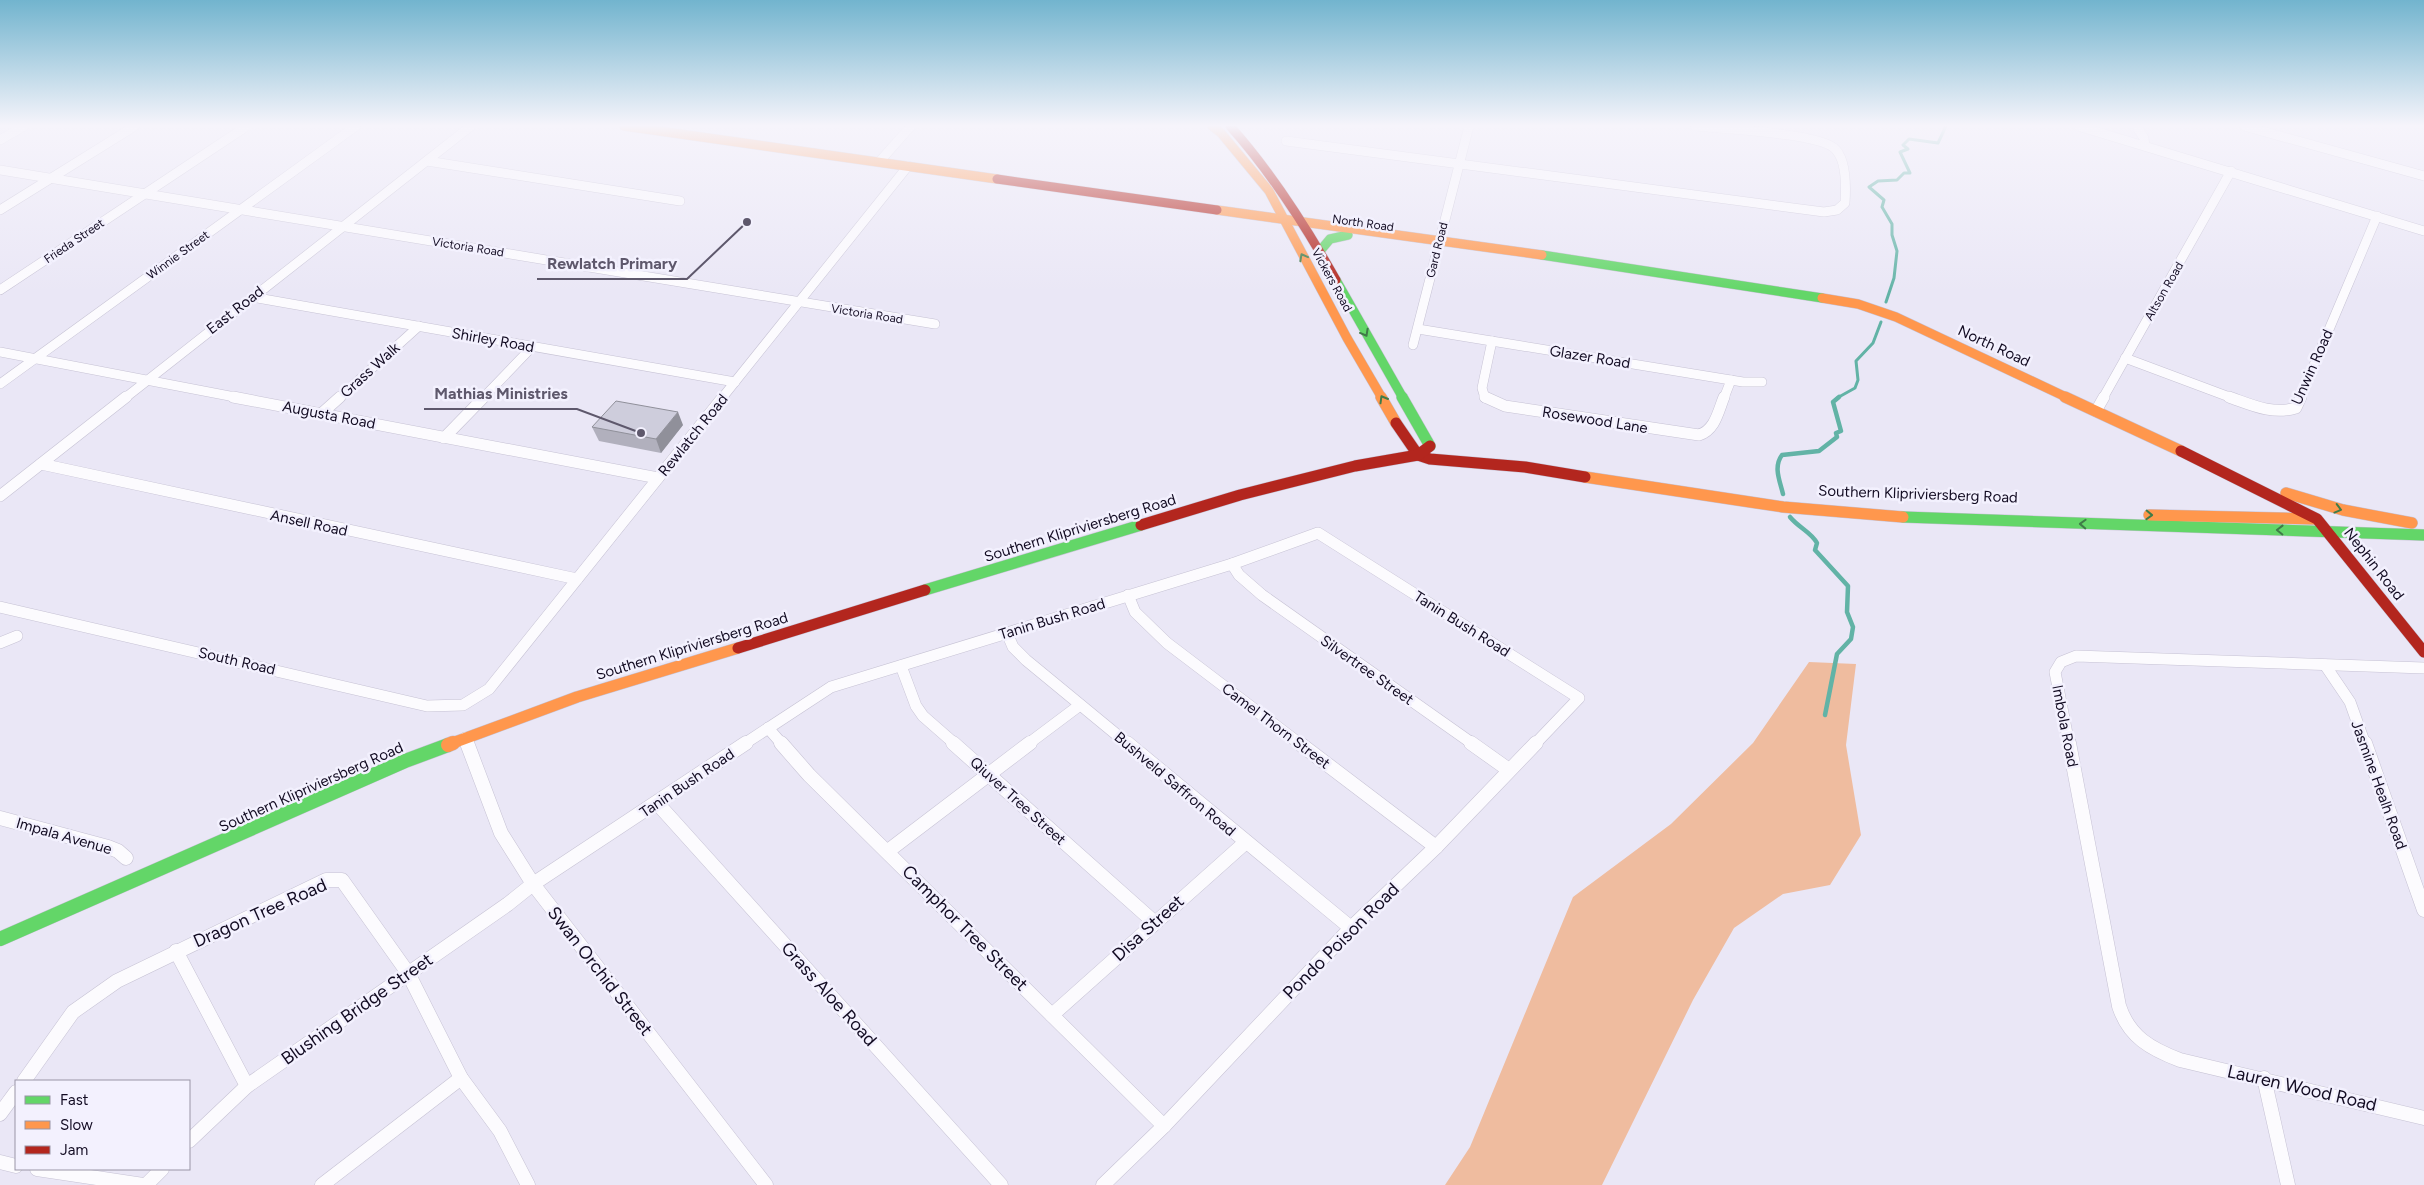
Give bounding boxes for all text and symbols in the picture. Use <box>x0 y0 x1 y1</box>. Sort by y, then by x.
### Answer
street label: North Road <box>1331 212 1395 234</box>
street label: Frieda Street <box>41 216 107 266</box>
street label: Gard Road <box>1423 221 1451 279</box>
street label: Winnie Street <box>144 227 212 282</box>
street label: Victoria Road <box>431 234 505 260</box>
street label: Vickers Road <box>1309 246 1355 314</box>
callout: Rewlatch Primary <box>537 248 687 279</box>
one-way arrow <box>1299 253 1309 262</box>
text: Rewlatch Primary <box>547 254 678 273</box>
street label: Altson Road <box>2142 259 2186 323</box>
street label: East Road <box>203 282 267 338</box>
street label: Victoria Road <box>830 301 904 327</box>
street label: North Road <box>1955 321 2033 371</box>
street label: Shirley Road <box>450 324 536 356</box>
street label: Unwin Road <box>2287 326 2337 408</box>
one-way arrow <box>1359 328 1369 337</box>
street label: Grass Walk <box>337 338 404 401</box>
street label: Glazer Road <box>1548 342 1632 372</box>
callout: Mathias Ministries <box>424 378 577 409</box>
text: Mathias Ministries <box>434 384 568 403</box>
street label: Rewlatch Road <box>654 390 732 480</box>
one-way arrow <box>1379 395 1389 404</box>
street label: Augusta Road <box>281 397 377 433</box>
street label: Rosewood Lane <box>1541 403 1649 437</box>
street label: Southern Klipriviersberg Road <box>1818 482 2018 506</box>
street label: Southern Klipriviersberg Road <box>982 490 1178 566</box>
one-way arrow <box>2333 503 2342 514</box>
street label: Ansell Road <box>269 506 349 540</box>
one-way arrow <box>2146 510 2153 520</box>
one-way arrow <box>2079 518 2087 529</box>
street label: Nephin Road <box>2340 524 2408 604</box>
one-way arrow <box>2276 525 2284 535</box>
street label: Tanin Bush Road <box>1411 587 1513 661</box>
street label: Tanin Bush Road <box>997 594 1107 644</box>
street label: Southern Klipriviersberg Road <box>594 608 790 684</box>
street label: Silvertree Street <box>1317 631 1417 709</box>
street label: South Road <box>197 643 277 679</box>
street label: Camel Thorn Street <box>1218 679 1334 773</box>
street label: Imbola Road <box>2048 683 2082 769</box>
street label: Jasmine Healh Road <box>2347 718 2411 852</box>
street label: Bushveld Saffron Road <box>1111 728 1239 840</box>
street label: Southern Klipriviersberg Road <box>216 738 406 836</box>
street label: Tanin Bush Road <box>636 745 738 821</box>
street label: Qiuver Tree Street <box>966 753 1070 849</box>
street label: Impala Avenue <box>14 814 114 858</box>
street label: Camphor Tree Street <box>898 861 1033 996</box>
street label: Dragon Tree Road <box>190 874 330 952</box>
street label: Pondo Poison Road <box>1278 878 1404 1004</box>
street label: Disa Street <box>1108 890 1189 966</box>
street label: Swan Orchid Street <box>543 902 657 1040</box>
street label: Grass Aloe Road <box>777 937 881 1051</box>
street label: Blushing Bridge Street <box>277 948 437 1070</box>
street label: Lauren Wood Road <box>2225 1060 2379 1116</box>
legend <box>15 1080 190 1170</box>
text: Fast <box>60 1091 89 1109</box>
text: Slow <box>60 1116 93 1134</box>
text: Jam <box>60 1141 88 1159</box>

